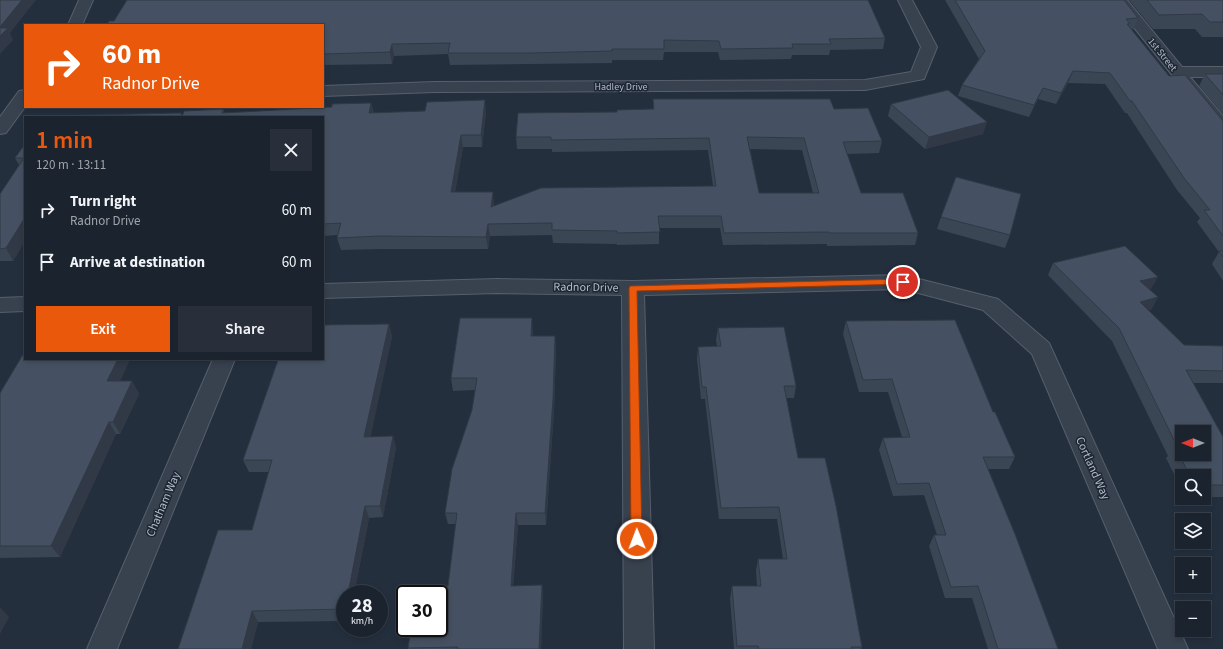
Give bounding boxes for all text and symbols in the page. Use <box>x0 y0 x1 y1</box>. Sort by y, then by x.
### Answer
text: 60 m <box>102 34 161 74</box>
street label: 1st Street <box>1144 35 1180 75</box>
icon: right <box>36 40 88 92</box>
text: Radnor Drive <box>102 71 200 96</box>
street label: Hadley Drive <box>594 80 648 94</box>
text: 1 min <box>36 123 93 158</box>
button: close <box>270 129 312 171</box>
text: 120 m · 13:11 <box>36 156 106 174</box>
text: Turn right <box>70 191 136 212</box>
icon: right <box>36 199 58 221</box>
text: 60 m <box>282 200 312 221</box>
text: Radnor Drive <box>70 212 141 230</box>
icon: arrive <box>36 251 58 273</box>
text: Arrive at destination <box>70 252 205 273</box>
text: 60 m <box>282 252 312 273</box>
pin <box>886 265 920 299</box>
icon: arrive <box>892 271 914 293</box>
street label: Radnor Drive <box>553 278 619 297</box>
button: Exit <box>36 306 170 352</box>
button: Share <box>178 306 312 352</box>
north arrow <box>1175 425 1211 461</box>
map controls <box>1175 425 1211 637</box>
street label: Cortland Way <box>1071 434 1114 503</box>
street label: Chatham Way <box>142 469 185 539</box>
button: search <box>1175 469 1211 505</box>
button: layers <box>1175 513 1211 549</box>
position arrow <box>616 518 658 560</box>
button: + <box>1175 557 1211 593</box>
speed limit sign: 30 <box>396 585 448 637</box>
text: 28 <box>351 592 373 620</box>
button: − <box>1175 601 1211 637</box>
text: km/h <box>351 614 373 628</box>

